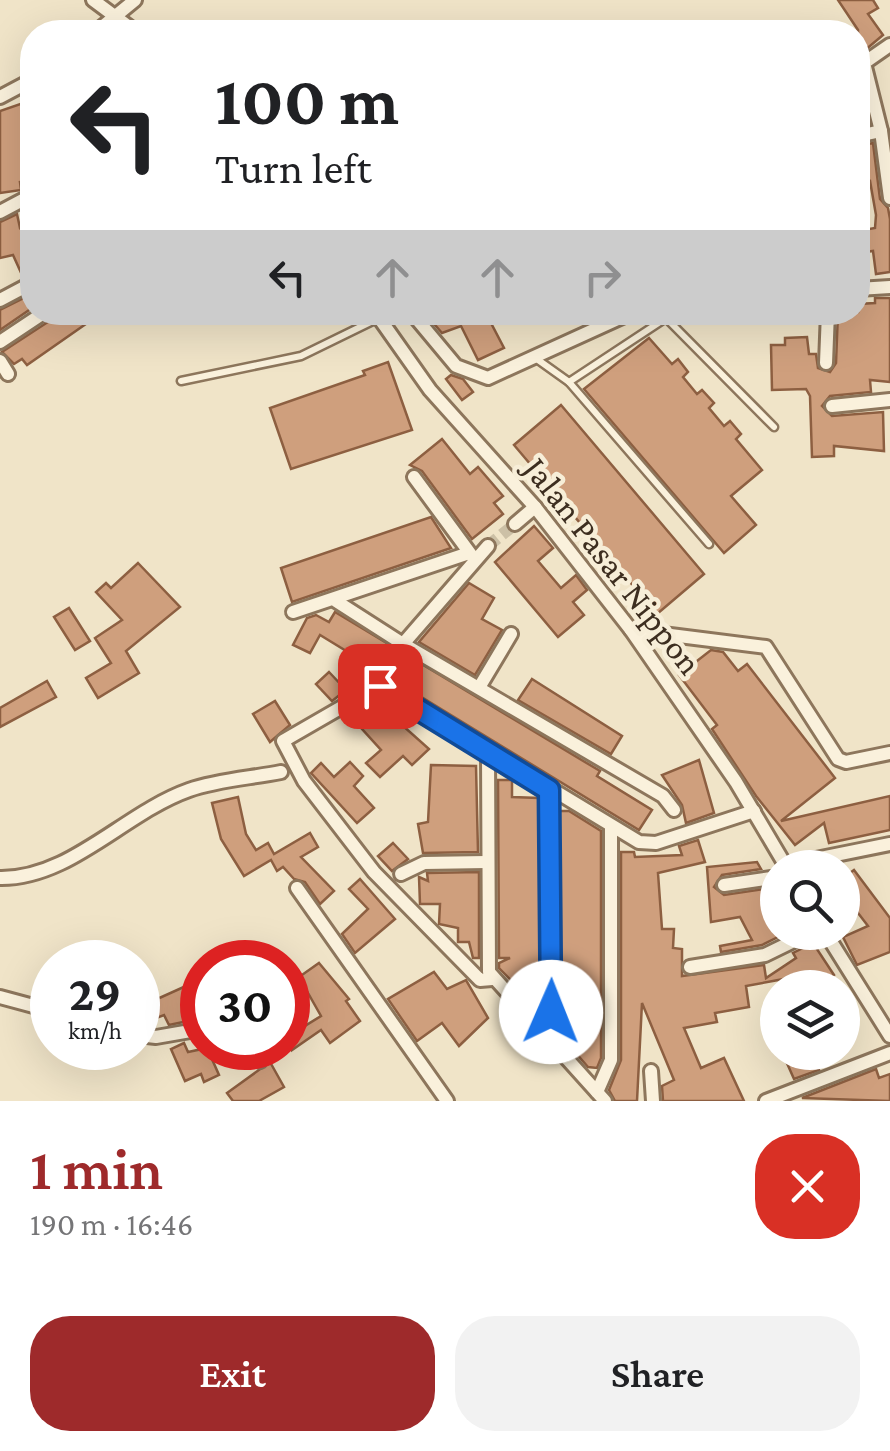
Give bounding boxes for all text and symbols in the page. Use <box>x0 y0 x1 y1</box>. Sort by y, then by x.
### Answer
icon: left <box>50 60 180 190</box>
text: 100 m <box>215 61 399 139</box>
text: Turn left <box>215 143 372 193</box>
icon: left <box>260 250 315 305</box>
icon: ahead <box>365 250 420 305</box>
icon: ahead <box>470 250 525 305</box>
icon: right <box>575 250 630 305</box>
street label: Jalan Pasar Nippon <box>514 447 710 682</box>
pin <box>338 644 423 729</box>
icon: arrive <box>353 659 408 714</box>
map controls <box>760 850 860 1070</box>
button: search <box>760 850 860 950</box>
speed limit sign: 30 <box>180 940 310 1070</box>
position arrow <box>499 960 603 1064</box>
text: 29 <box>69 965 121 1021</box>
button: layers <box>760 970 860 1070</box>
text: km/h <box>68 1017 122 1044</box>
button: close <box>755 1134 860 1239</box>
text: 1 min <box>30 1135 163 1202</box>
text: 190 m · 16:46 <box>30 1206 193 1242</box>
button: Exit <box>30 1316 435 1431</box>
button: Share <box>455 1316 860 1431</box>

